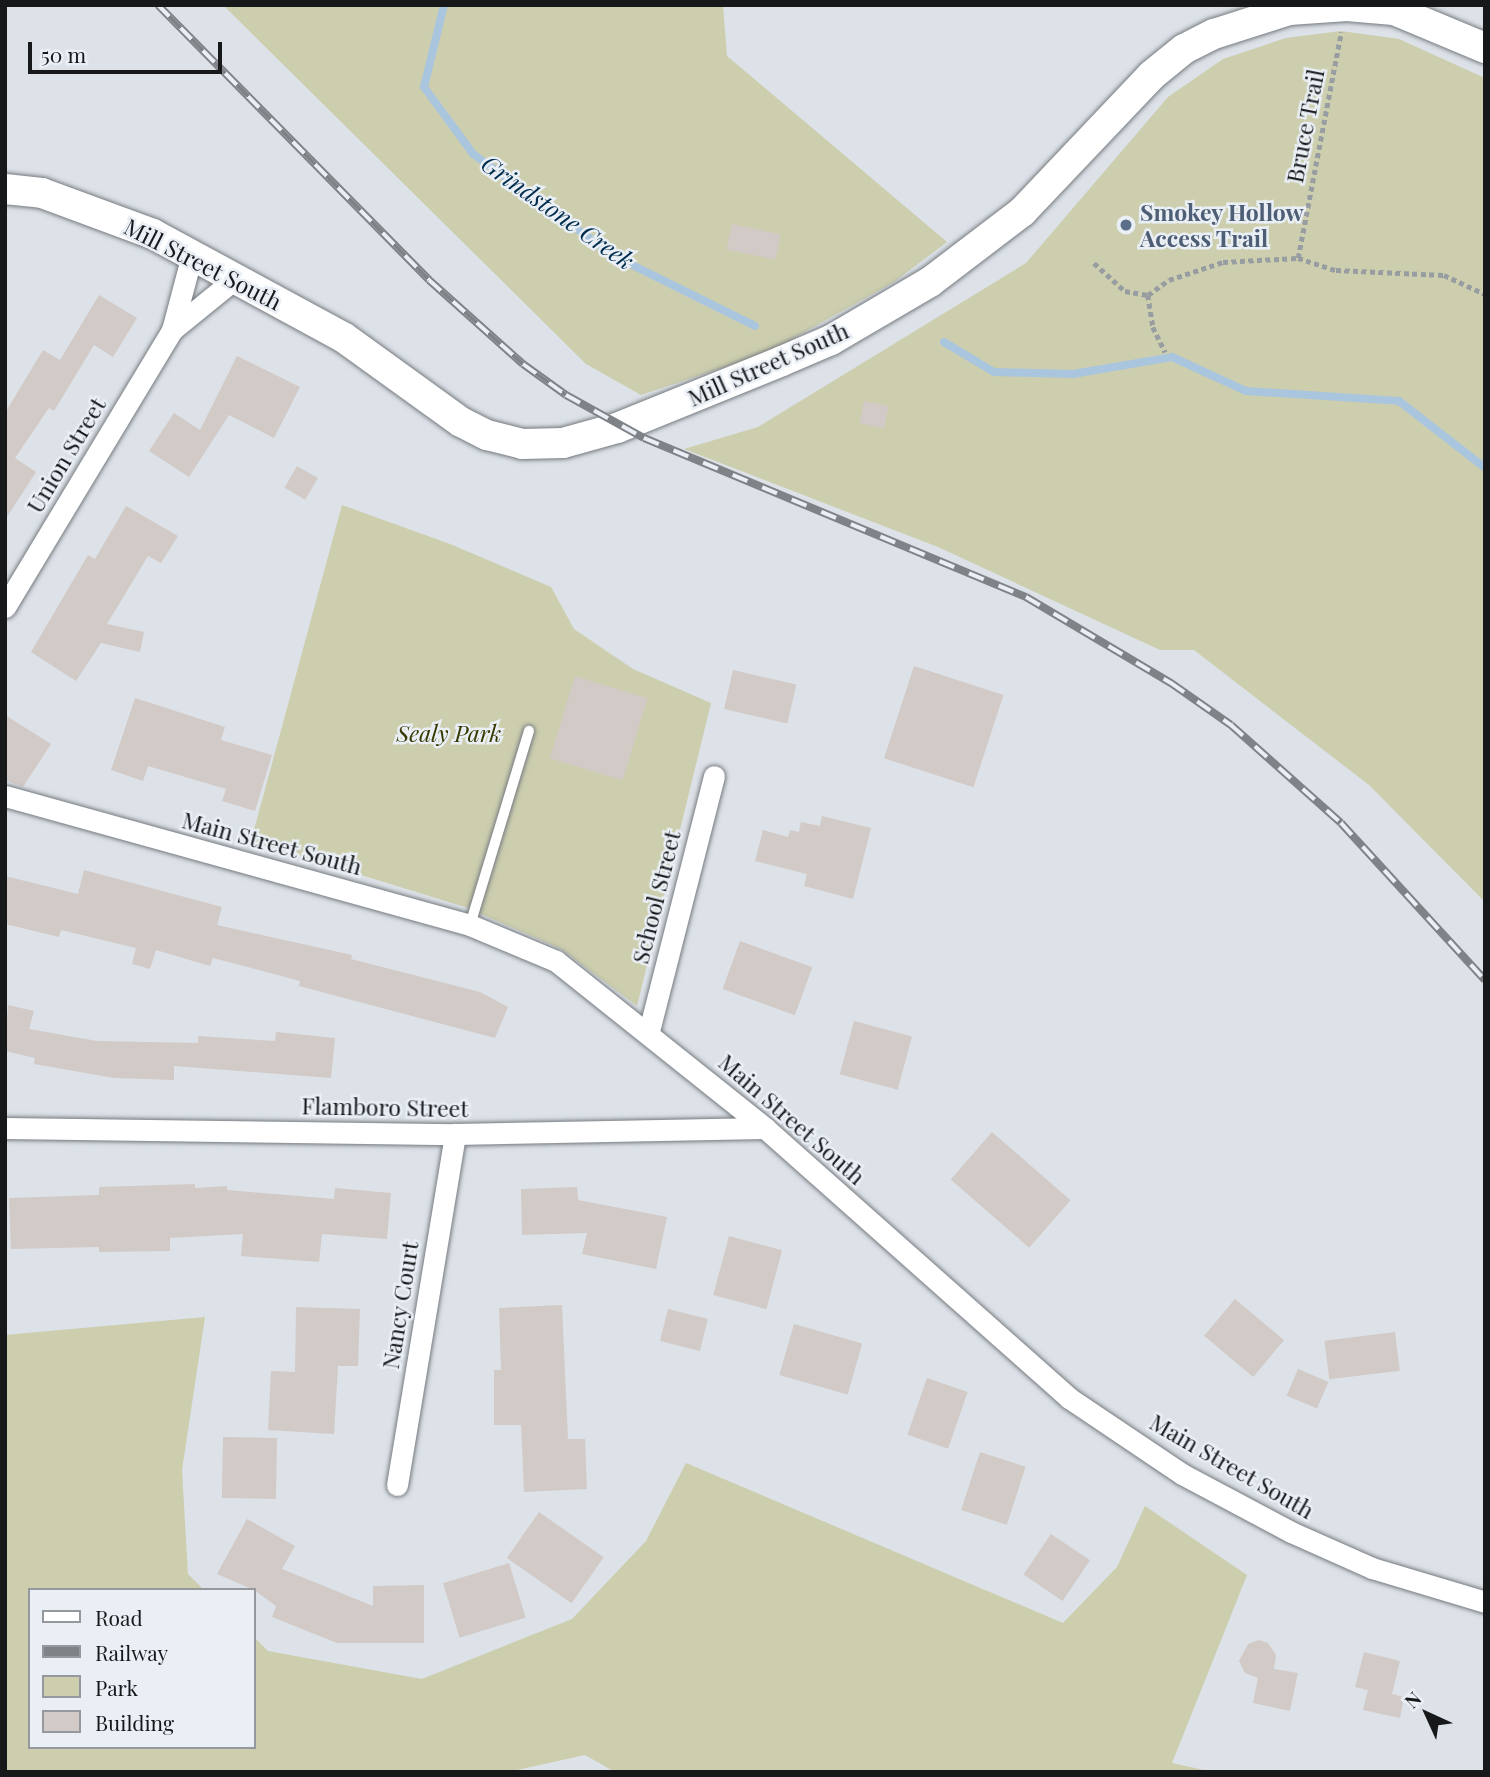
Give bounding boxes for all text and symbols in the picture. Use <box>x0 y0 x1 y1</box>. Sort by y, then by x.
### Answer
scale bar <box>32 28 226 72</box>
text: 50 m <box>41 40 86 68</box>
street label: Bruce Trail <box>1280 67 1330 185</box>
water label: Grindstone Creek <box>476 149 640 275</box>
place label: Smokey Hollow Access Trail <box>1140 198 1304 252</box>
street label: Mill Street South <box>120 212 286 316</box>
marker: Smokey Hollow Access Trail <box>1118 217 1134 233</box>
street label: Mill Street South <box>683 316 853 412</box>
street label: Union Street <box>21 392 111 518</box>
park label: Sealy Park <box>397 719 501 747</box>
street label: Main Street South <box>179 806 365 880</box>
street label: School Street <box>626 828 686 966</box>
street label: Main Street South <box>713 1048 871 1190</box>
street label: Flamboro Street <box>301 1092 469 1122</box>
street label: Nancy Court <box>376 1239 424 1371</box>
street label: Main Street South <box>1145 1408 1319 1524</box>
legend <box>28 1588 256 1749</box>
text: Road <box>95 1603 143 1631</box>
text: Railway <box>95 1638 168 1666</box>
text: Park <box>95 1673 138 1701</box>
north arrow <box>1392 1679 1462 1749</box>
text: N <box>1398 1685 1426 1713</box>
text: Building <box>95 1708 174 1736</box>

